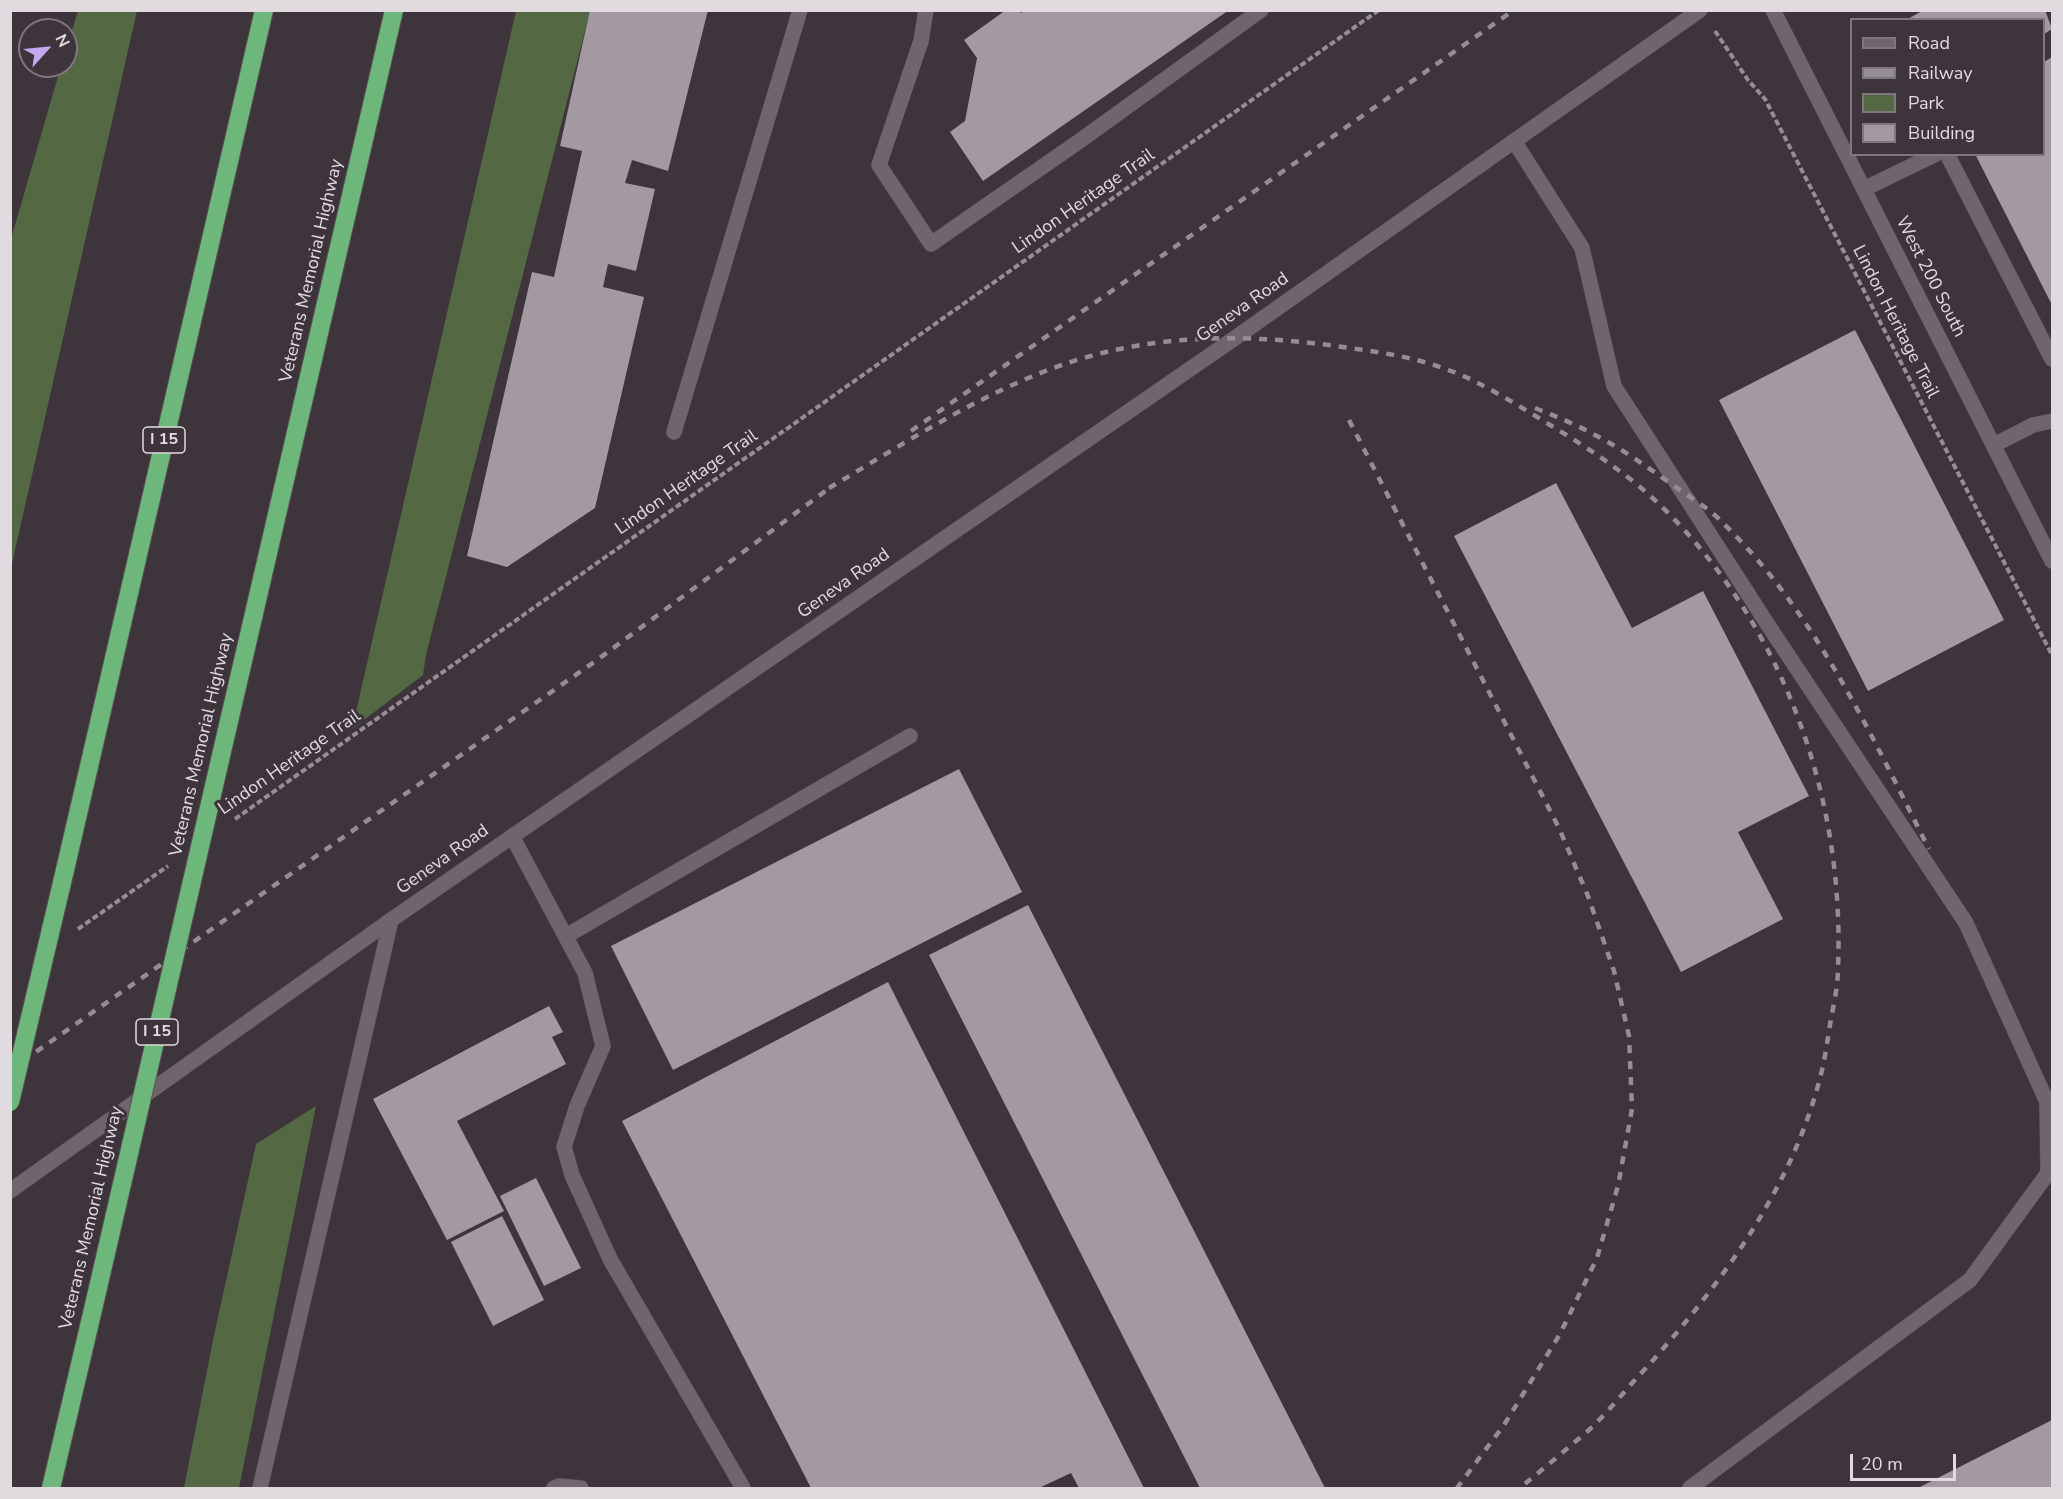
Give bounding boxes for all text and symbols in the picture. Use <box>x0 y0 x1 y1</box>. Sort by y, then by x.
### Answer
north arrow <box>18 18 78 78</box>
legend <box>1850 18 2045 156</box>
text: N <box>50 30 75 51</box>
text: Road <box>1908 31 1950 55</box>
text: Railway <box>1908 61 1973 85</box>
text: Park <box>1908 91 1944 115</box>
text: Building <box>1908 121 1975 145</box>
street label: Lindon Heritage Trail <box>1009 145 1159 259</box>
street label: Veterans Memorial Highway <box>276 157 348 385</box>
street label: West 200 South <box>1890 213 1970 341</box>
street label: Lindon Heritage Trail <box>1847 242 1943 402</box>
street label: Geneva Road <box>1193 268 1293 348</box>
street label: Lindon Heritage Trail <box>612 426 762 540</box>
road number: I 15 <box>143 427 185 453</box>
street label: Geneva Road <box>794 544 894 624</box>
street label: Veterans Memorial Highway <box>166 631 238 859</box>
street label: Lindon Heritage Trail <box>215 706 365 820</box>
street label: Geneva Road <box>393 820 493 900</box>
road number: I 15 <box>136 1019 178 1045</box>
street label: Veterans Memorial Highway <box>56 1104 128 1332</box>
scale bar <box>1853 1442 1960 1480</box>
text: 20 m <box>1861 1452 1903 1476</box>

